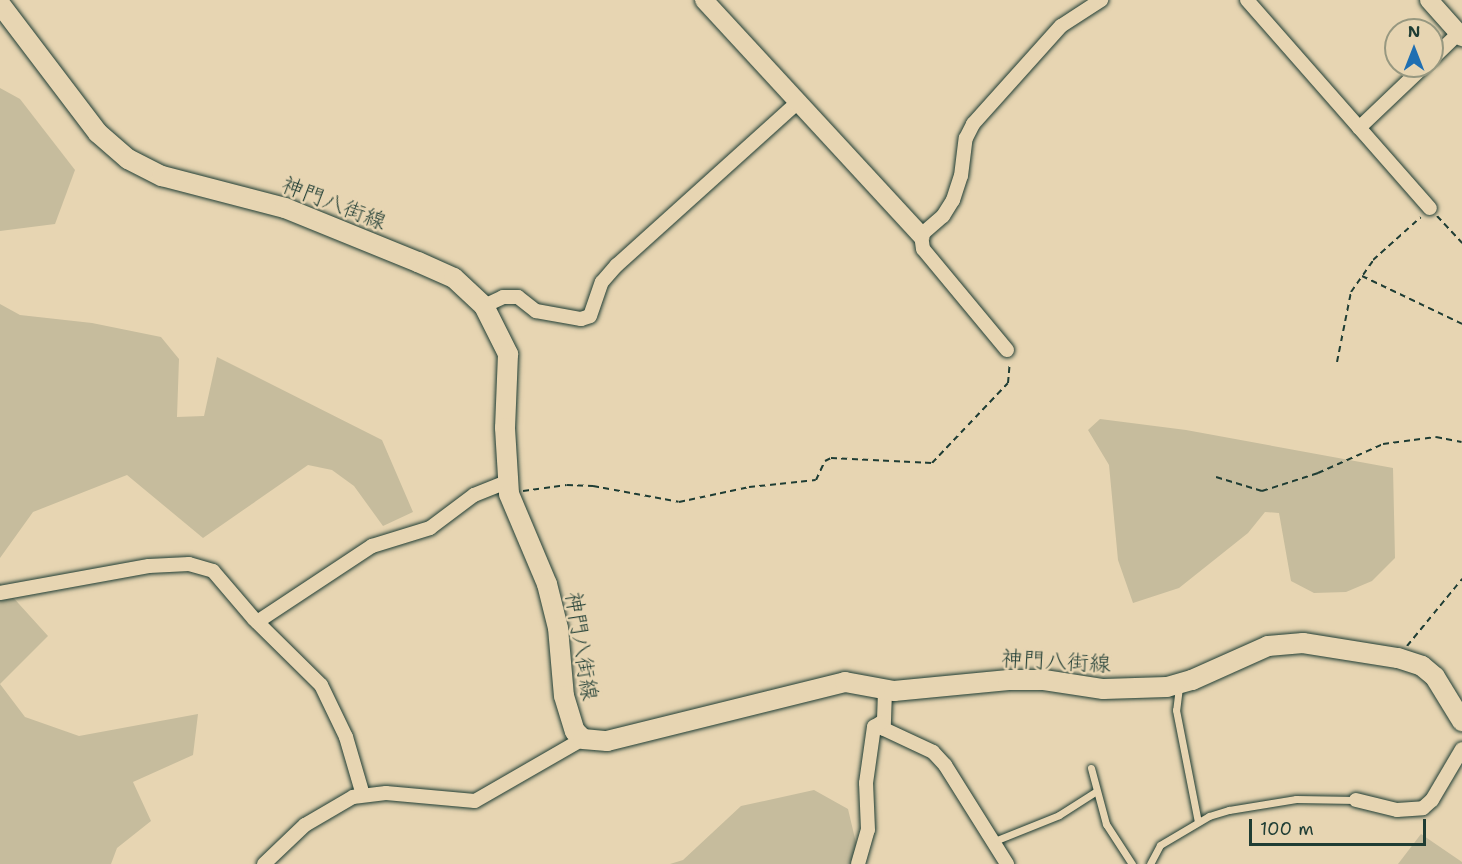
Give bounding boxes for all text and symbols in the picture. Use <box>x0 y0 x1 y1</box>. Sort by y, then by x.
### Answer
north arrow <box>1384 18 1444 78</box>
text: N <box>1408 21 1420 42</box>
street label: 神門八街線 <box>278 171 390 235</box>
street label: 神門八街線 <box>560 590 604 702</box>
street label: 神門八街線 <box>1000 645 1112 677</box>
scale bar <box>1252 807 1429 845</box>
text: 100 m <box>1260 817 1314 841</box>

